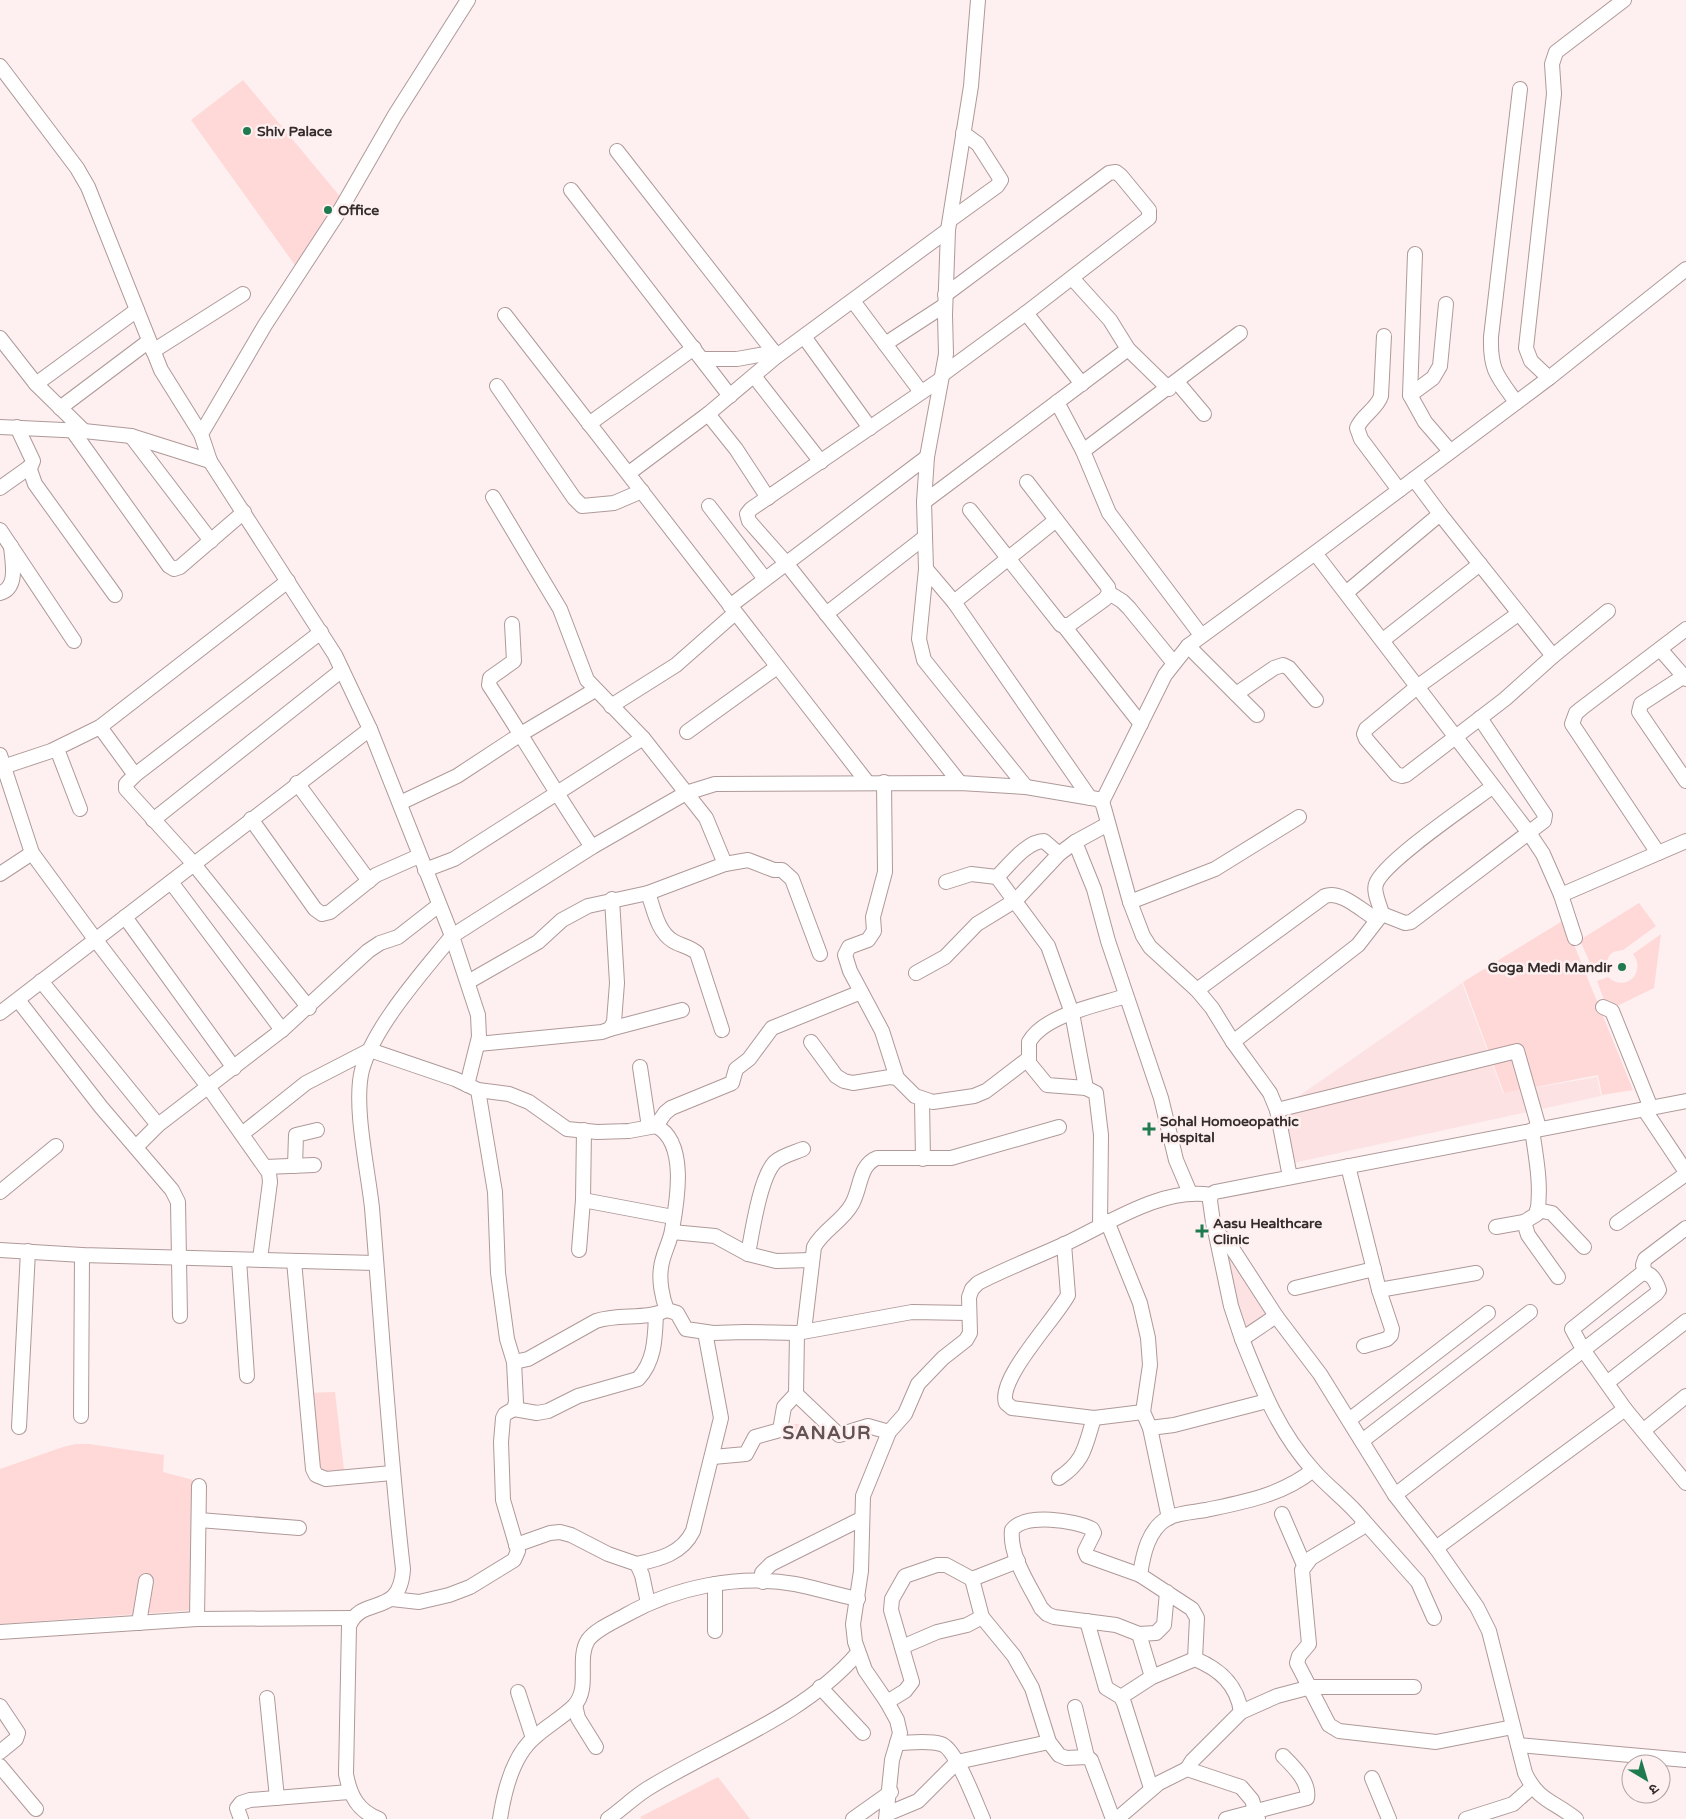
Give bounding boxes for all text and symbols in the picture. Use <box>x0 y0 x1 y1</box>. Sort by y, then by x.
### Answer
place label: Shiv Palace <box>257 123 332 140</box>
marker: Shiv Palace <box>241 125 253 137</box>
place label: Office <box>338 202 379 219</box>
marker: Office <box>322 204 334 216</box>
place label: Goga Medi Mandir <box>1488 959 1613 976</box>
marker: Goga Medi Mandir <box>1616 961 1628 973</box>
place label: Sohal Homoeopathic Hospital <box>1160 1113 1299 1146</box>
marker: Sohal Homoeopathic Hospital <box>1142 1122 1156 1136</box>
place label: Aasu Healthcare Clinic <box>1213 1215 1322 1248</box>
marker: Aasu Healthcare Clinic <box>1195 1224 1209 1238</box>
district label: SANAUR <box>783 1422 871 1444</box>
north arrow <box>1621 1754 1671 1804</box>
text: उ <box>1645 1780 1662 1799</box>

